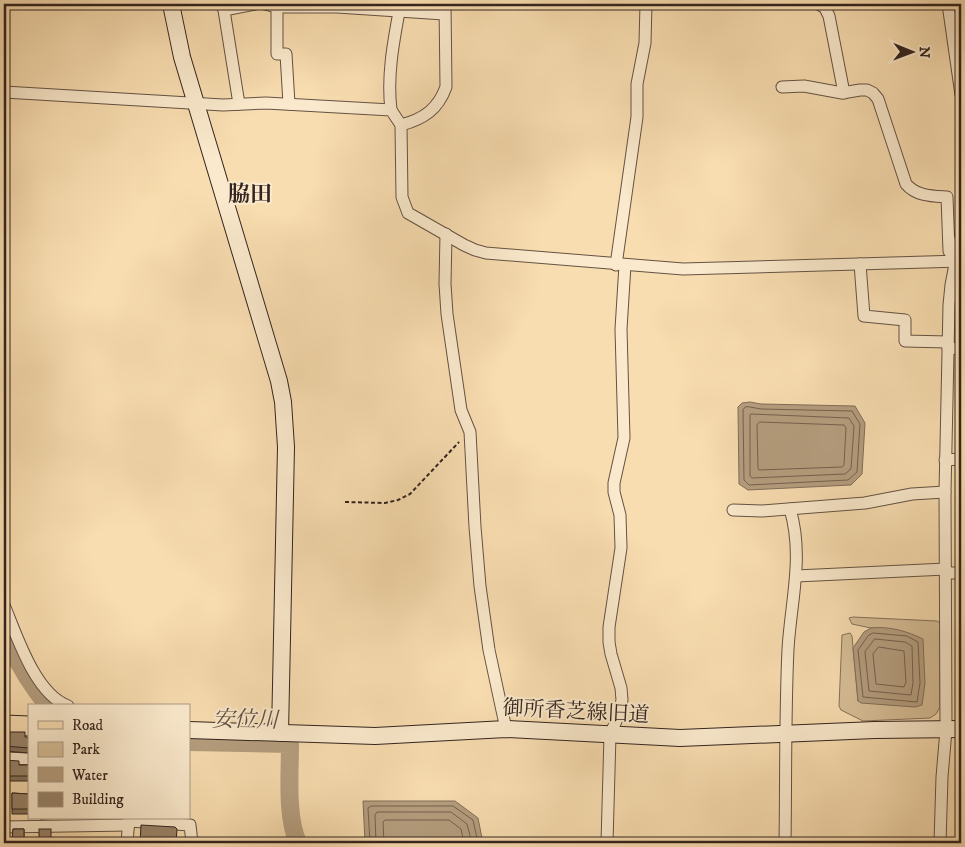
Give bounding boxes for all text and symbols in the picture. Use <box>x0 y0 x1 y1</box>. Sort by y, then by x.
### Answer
north arrow <box>888 28 938 78</box>
text: N <box>915 46 933 59</box>
district label: 脇田 <box>228 181 272 208</box>
street label: 御所香芝線旧道 <box>502 695 650 729</box>
legend <box>28 704 190 820</box>
water label: 安位川 <box>212 706 280 734</box>
text: Road <box>72 716 104 735</box>
text: Park <box>72 740 101 759</box>
text: Water <box>71 766 108 785</box>
text: Building <box>72 790 124 809</box>

